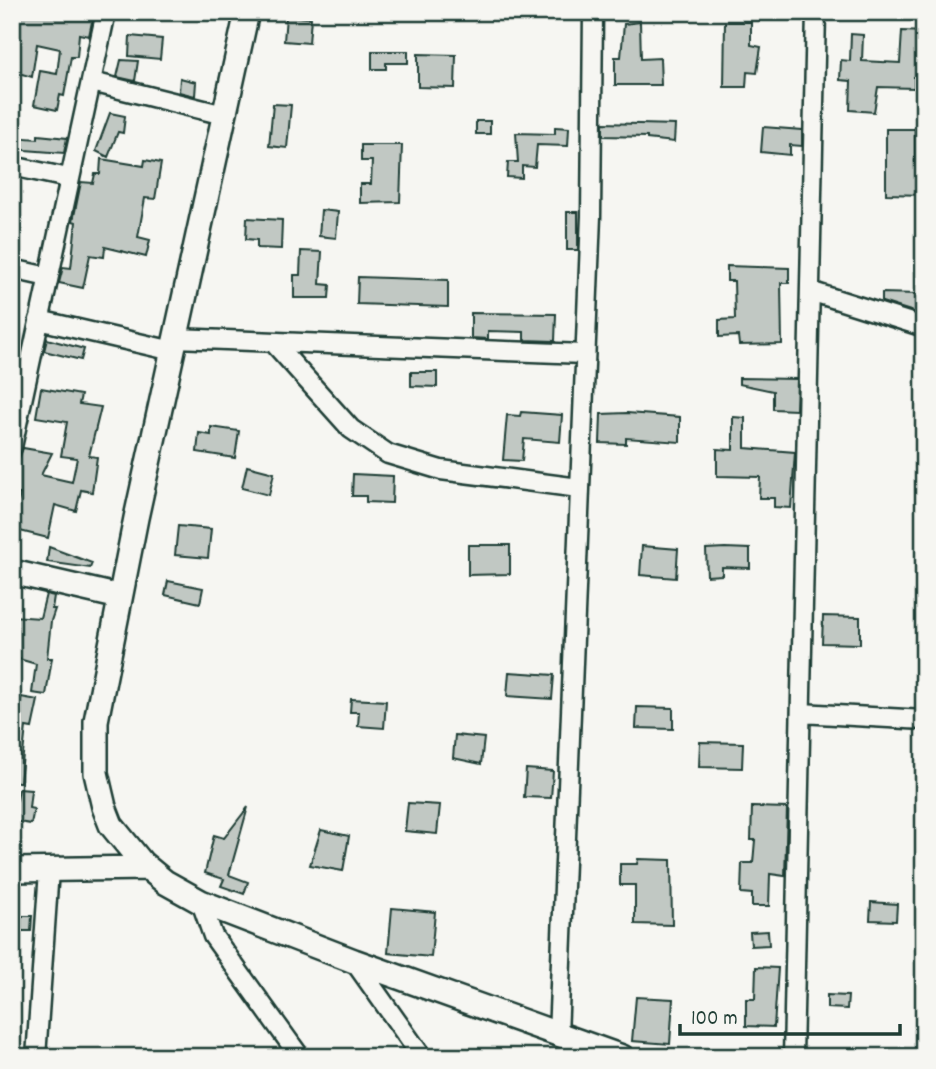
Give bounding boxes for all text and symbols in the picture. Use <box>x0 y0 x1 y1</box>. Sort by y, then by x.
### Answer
scale bar <box>680 992 901 1036</box>
text: 100 m <box>691 1005 738 1035</box>

